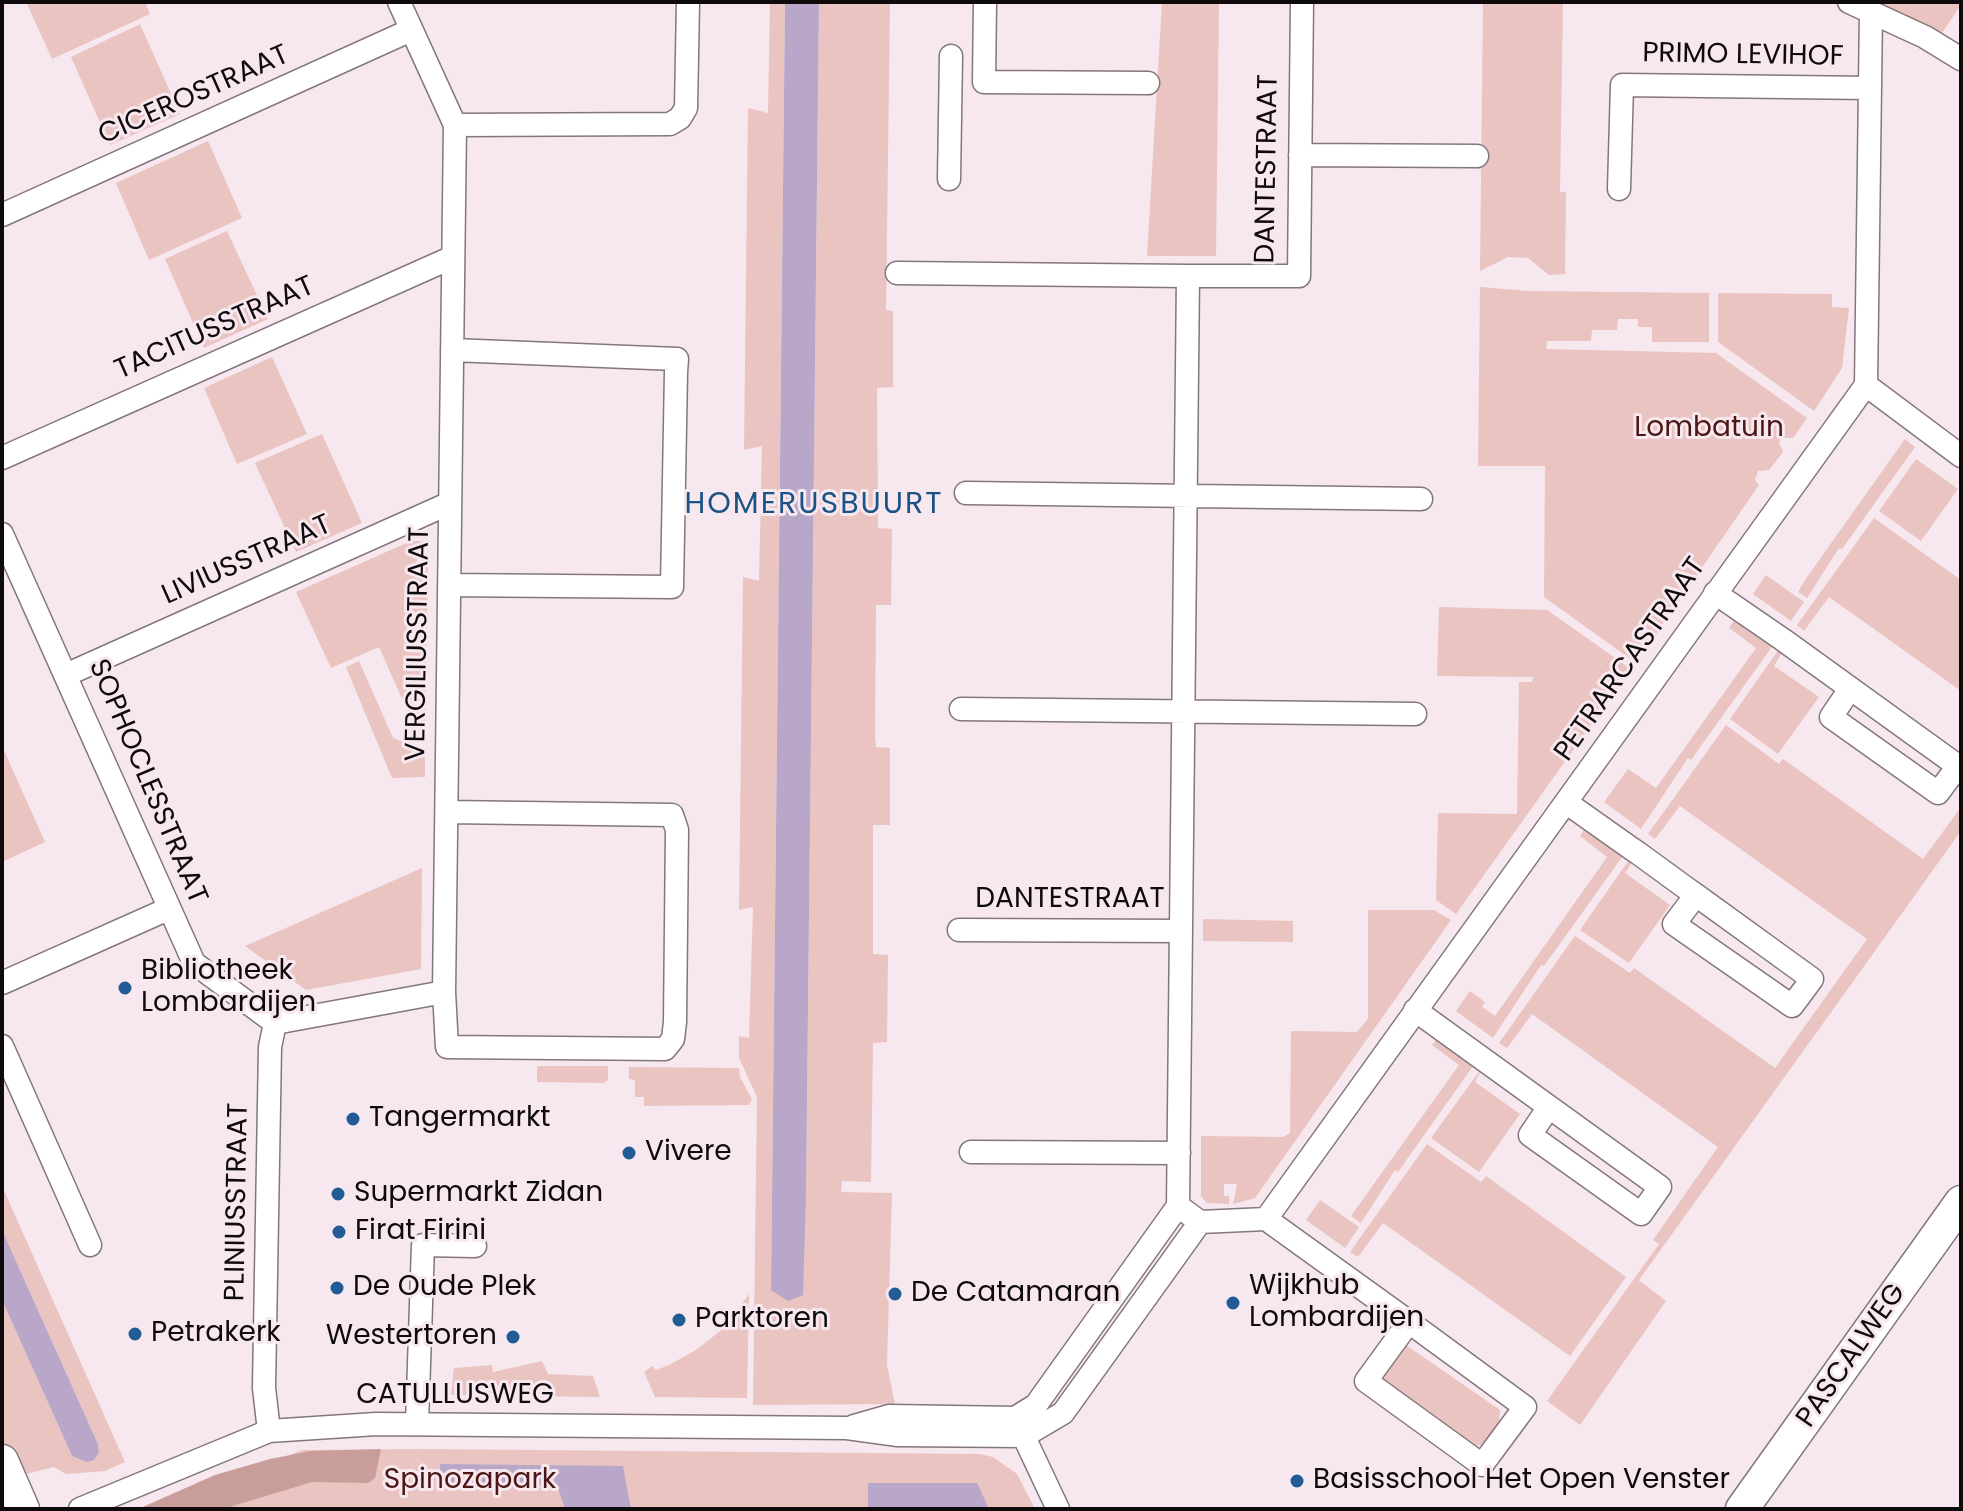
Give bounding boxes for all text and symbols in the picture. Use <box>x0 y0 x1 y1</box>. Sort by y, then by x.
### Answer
street label: PRIMO LEVIHOF <box>1642 37 1844 75</box>
street label: CICEROSTRAAT <box>94 39 294 153</box>
street label: DANTESTRAAT <box>1250 74 1286 264</box>
street label: TACITUSSTRAAT <box>110 270 320 388</box>
park label: Lombatuin <box>1634 412 1784 446</box>
district label: HOMERUSBUURT <box>684 487 944 523</box>
street label: LIVIUSSTRAAT <box>157 509 337 613</box>
street label: VERGILIUSSTRAAT <box>400 526 438 762</box>
street label: PETRARCASTRAAT <box>1548 552 1714 768</box>
street label: SOPHOCLESSTRAAT <box>80 655 214 909</box>
street label: DANTESTRAAT <box>975 883 1165 917</box>
place label: Bibliotheek Lombardijen <box>141 955 316 1021</box>
marker: Bibliotheek Lombardijen <box>116 979 134 997</box>
street label: PLINIUSSTRAAT <box>219 1102 257 1302</box>
place label: Tangermarkt <box>369 1102 551 1136</box>
marker: Tangermarkt <box>344 1110 362 1128</box>
place label: Vivere <box>645 1136 732 1170</box>
marker: Vivere <box>620 1144 638 1162</box>
place label: Supermarkt Zidan <box>354 1177 603 1211</box>
marker: Supermarkt Zidan <box>329 1185 347 1203</box>
place label: Firat Firini <box>355 1215 486 1249</box>
marker: Firat Firini <box>330 1223 348 1241</box>
place label: Wijkhub Lombardijen <box>1249 1270 1424 1336</box>
place label: De Oude Plek <box>353 1271 536 1305</box>
place label: De Catamaran <box>911 1277 1120 1311</box>
street label: PASCALWEG <box>1790 1278 1914 1434</box>
marker: De Oude Plek <box>328 1279 346 1297</box>
marker: De Catamaran <box>886 1285 904 1303</box>
marker: Wijkhub Lombardijen <box>1224 1294 1242 1312</box>
place label: Parktoren <box>695 1303 829 1337</box>
marker: Parktoren <box>670 1311 688 1329</box>
place label: Petrakerk <box>151 1317 281 1351</box>
place label: Westertoren <box>326 1320 497 1354</box>
marker: Petrakerk <box>126 1325 144 1343</box>
marker: Westertoren <box>504 1328 522 1346</box>
street label: CATULLUSWEG <box>356 1379 554 1413</box>
park label: Spinozapark <box>384 1464 556 1498</box>
place label: Basisschool Het Open Venster <box>1313 1464 1730 1498</box>
marker: Basisschool Het Open Venster <box>1288 1472 1306 1490</box>

